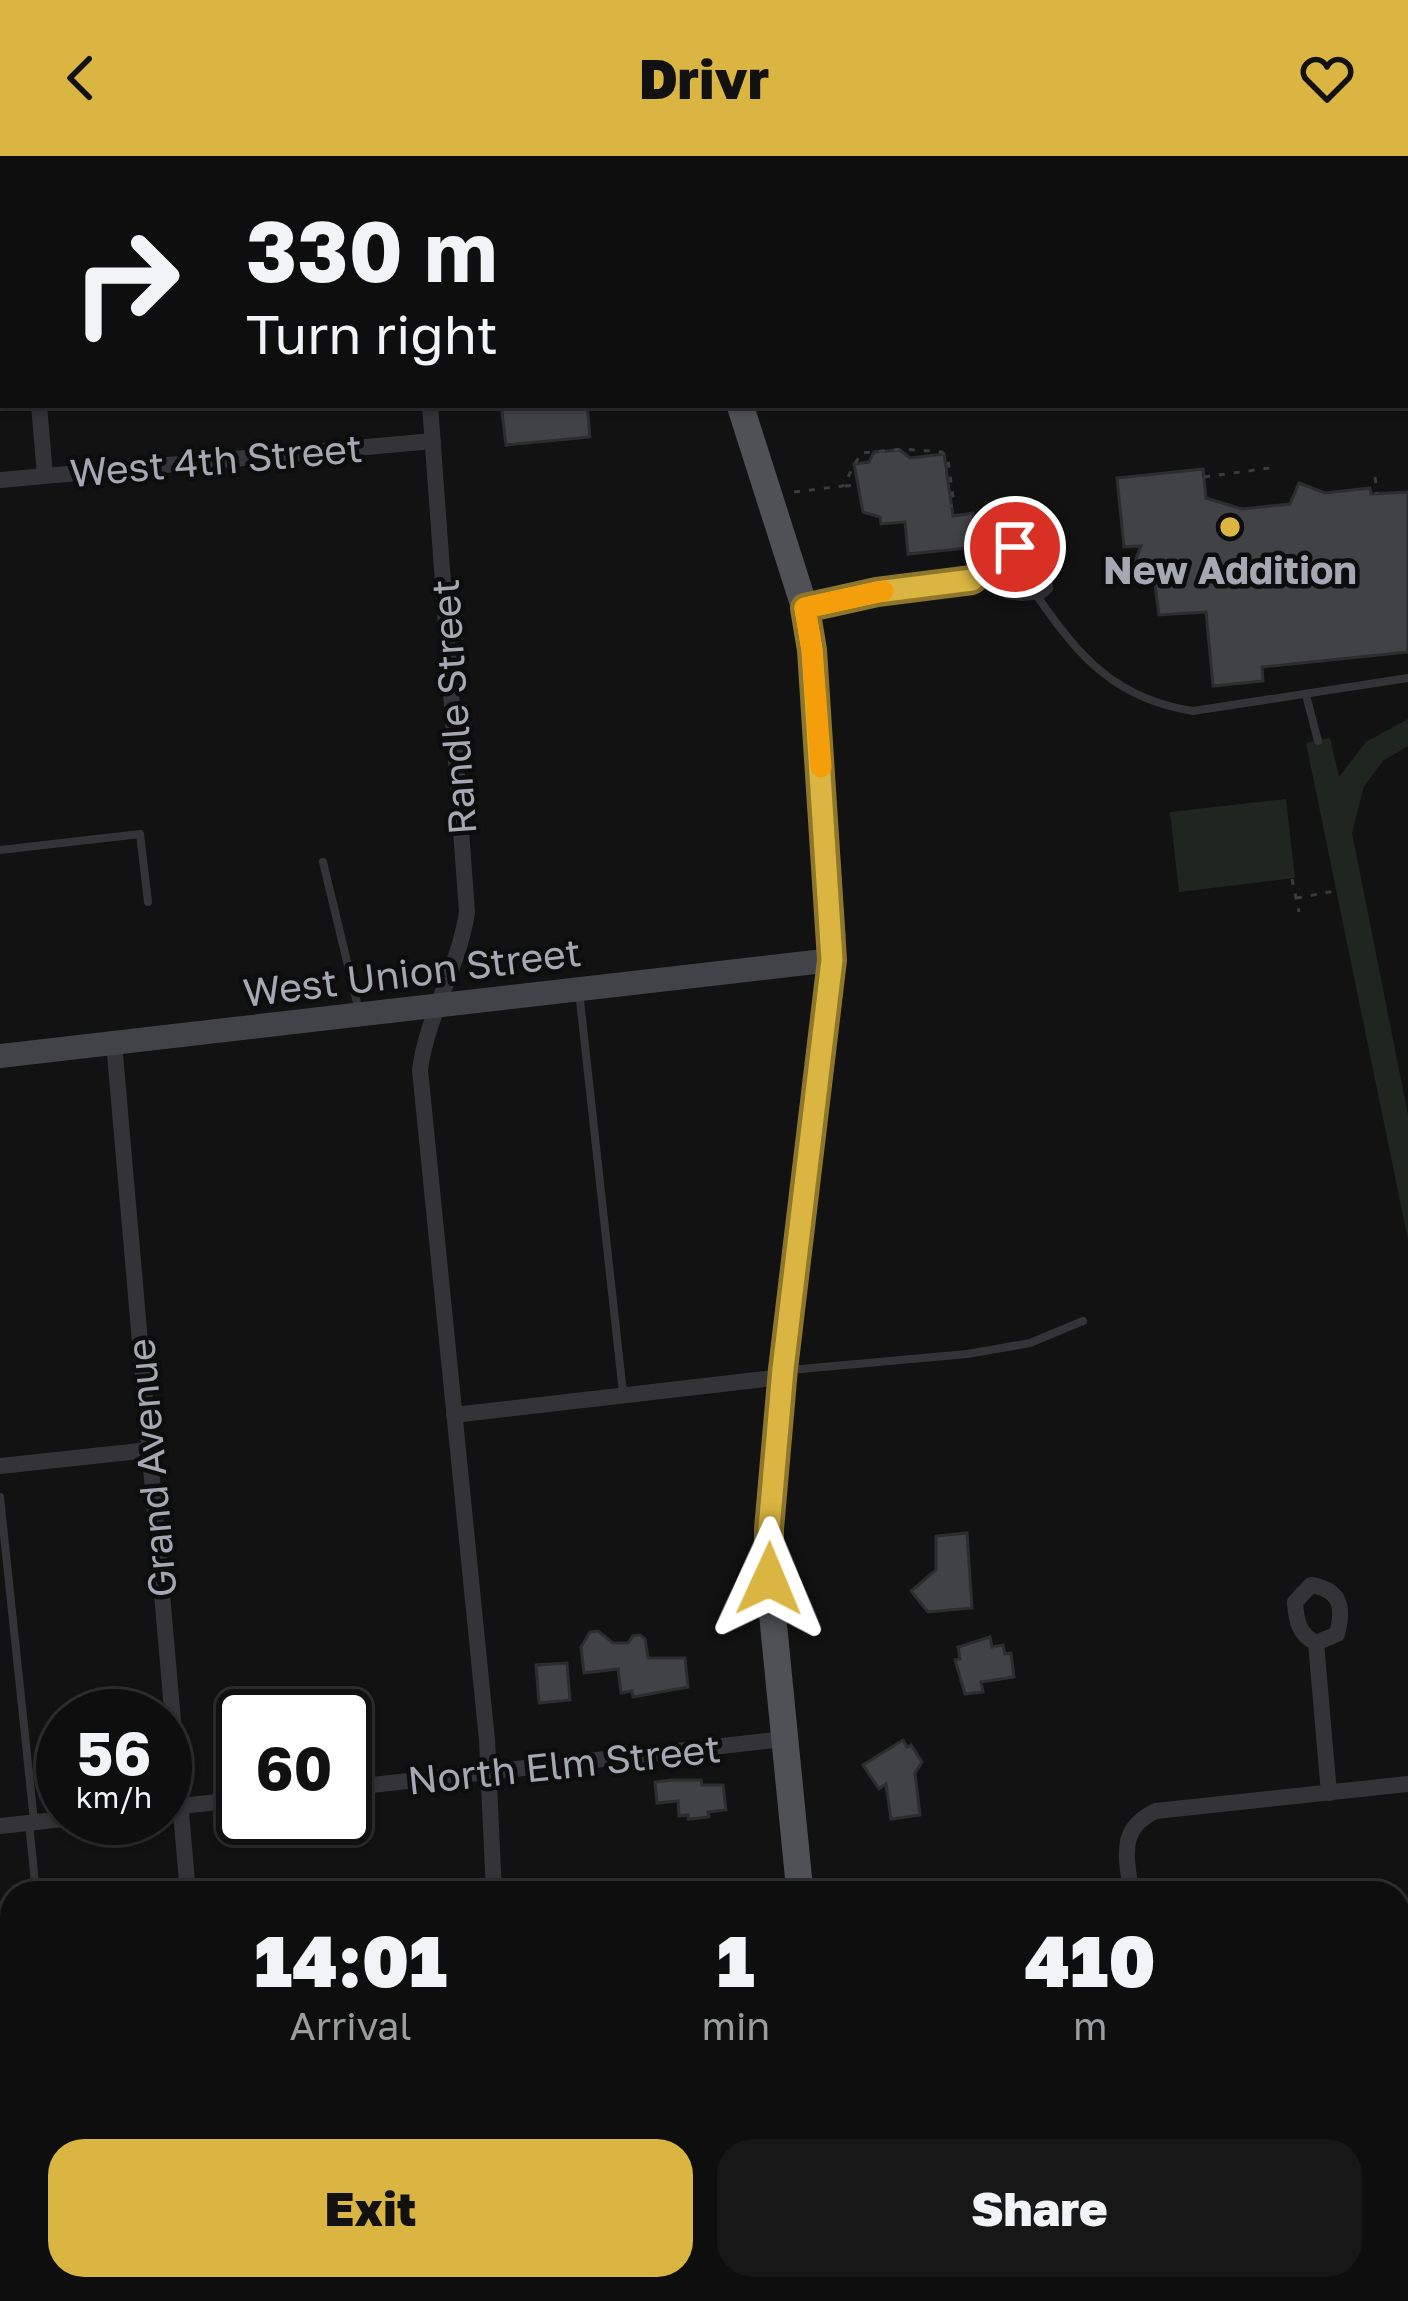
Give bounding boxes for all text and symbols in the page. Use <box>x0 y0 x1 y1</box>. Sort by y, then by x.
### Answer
icon: back <box>48 45 114 111</box>
icon: heart <box>1294 45 1360 111</box>
text: Drivr <box>639 46 769 111</box>
text: 330 m <box>246 200 498 300</box>
icon: right <box>48 204 204 360</box>
text: Turn right <box>246 301 498 366</box>
street label: West 4th Street <box>68 424 364 496</box>
pin <box>964 496 1066 598</box>
icon: arrive <box>982 514 1048 580</box>
marker: New Addition <box>1217 514 1243 540</box>
place label: New Addition <box>1103 546 1357 593</box>
street label: Randle Street <box>421 578 485 836</box>
street label: West Union Street <box>240 928 584 1016</box>
street label: Grand Avenue <box>116 1337 186 1599</box>
position arrow <box>706 1516 832 1642</box>
speed limit sign: 60 <box>216 1689 372 1845</box>
text: 56 <box>77 1716 151 1788</box>
street label: North Elm Street <box>405 1724 723 1804</box>
text: km/h <box>76 1779 152 1815</box>
text: 14:01 <box>254 1916 447 2003</box>
text: 1 <box>717 1916 755 2003</box>
text: 410 <box>1025 1916 1156 2003</box>
text: Arrival <box>290 2002 412 2049</box>
text: min <box>701 2002 770 2049</box>
text: m <box>1073 2002 1107 2049</box>
button: Exit <box>48 2139 693 2277</box>
button: Share <box>717 2139 1362 2277</box>

